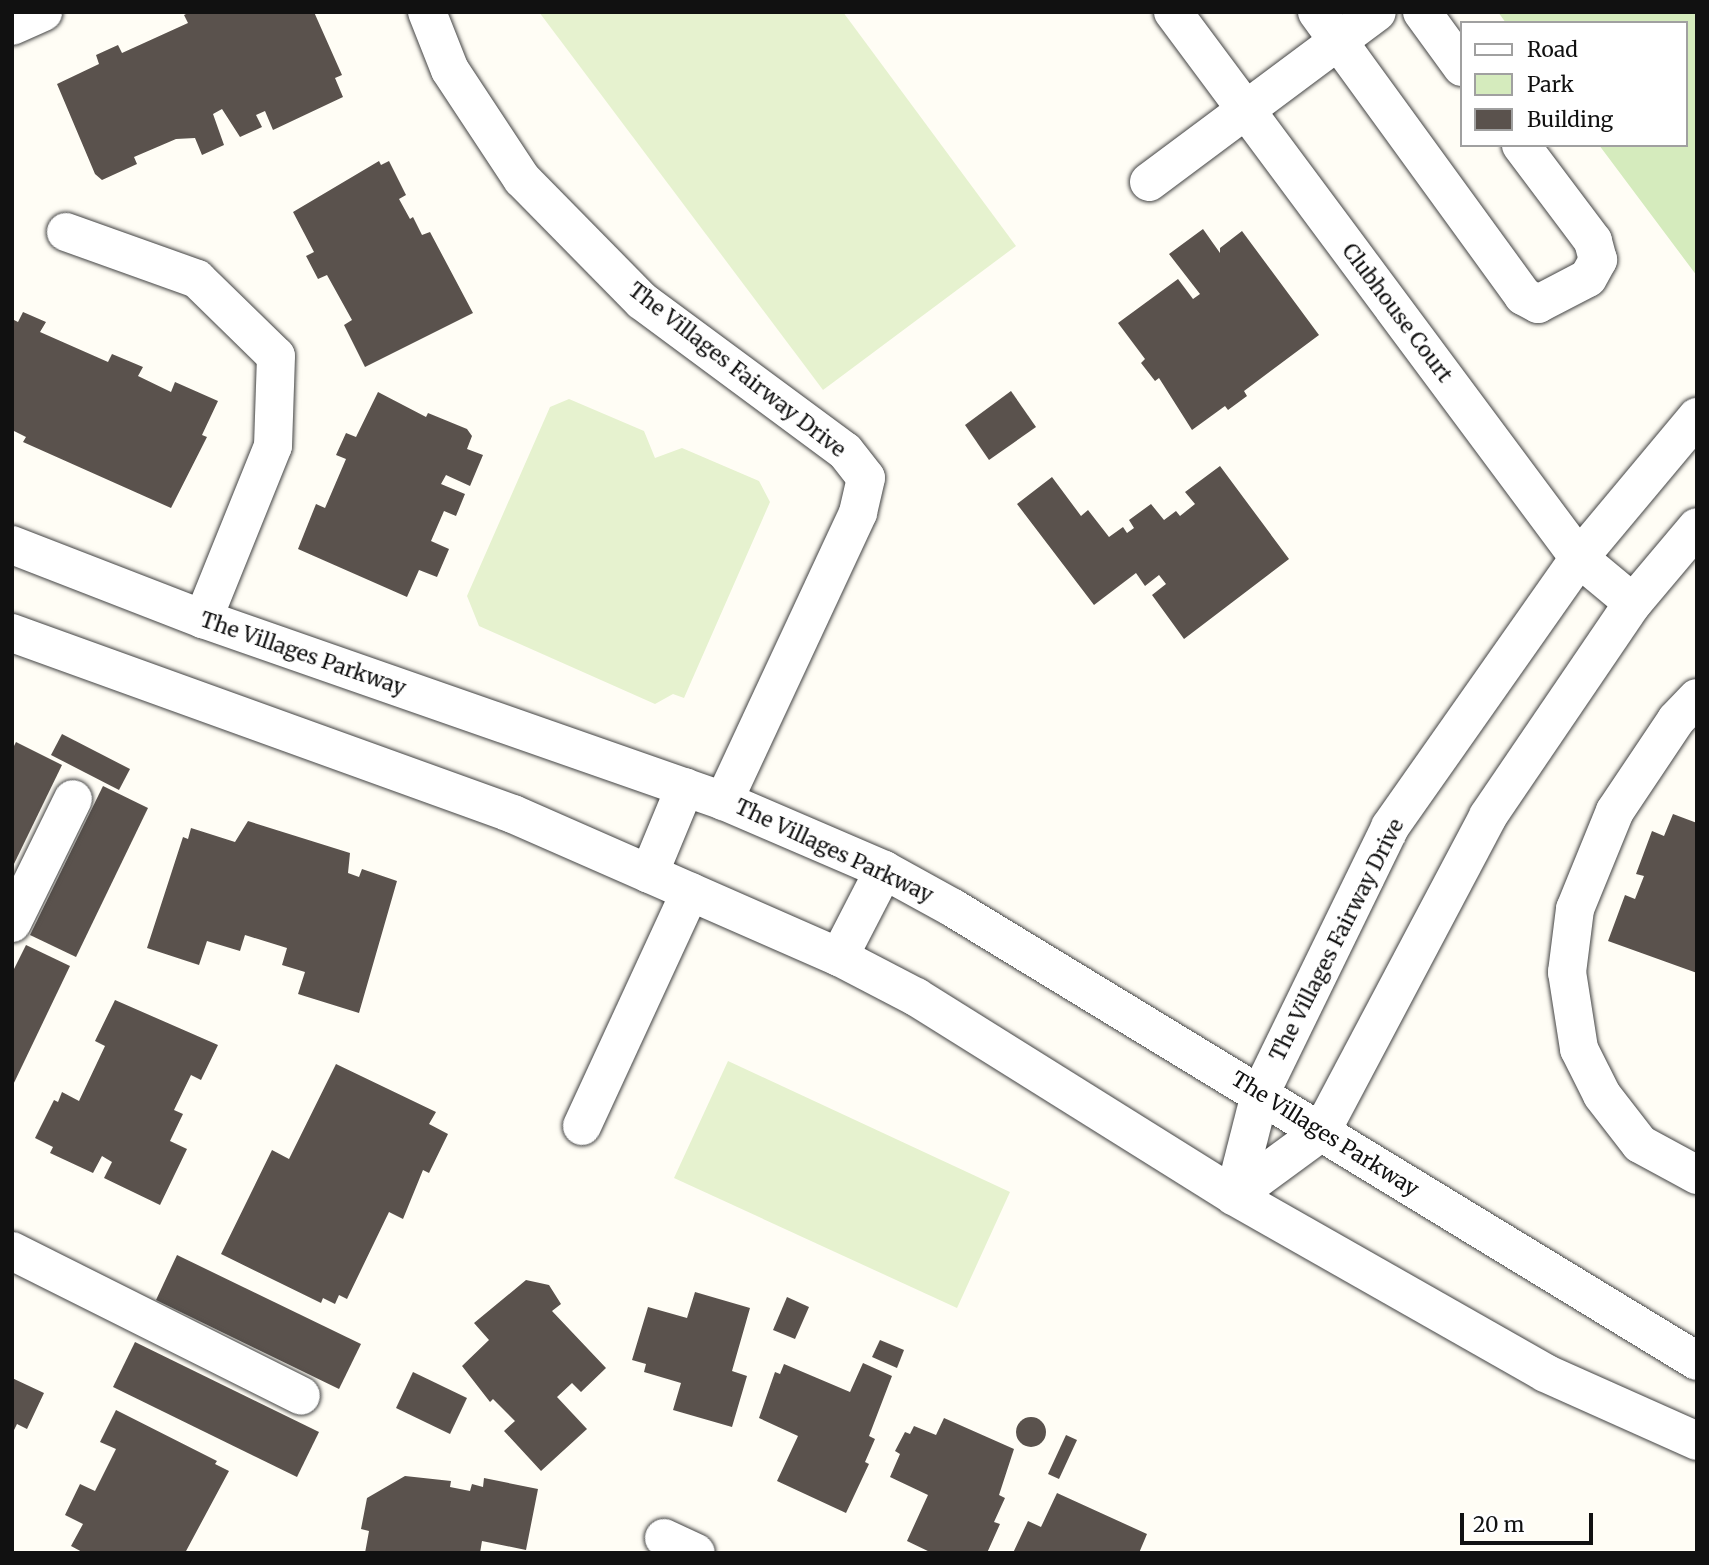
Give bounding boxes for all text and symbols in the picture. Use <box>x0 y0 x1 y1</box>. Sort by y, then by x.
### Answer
legend <box>1460 21 1688 147</box>
text: Road <box>1527 36 1578 63</box>
text: Park <box>1527 71 1574 98</box>
text: Building <box>1527 106 1613 133</box>
street label: Clubhouse Court <box>1337 239 1457 387</box>
street label: The Villages Fairway Drive <box>623 277 851 463</box>
street label: The Villages Parkway <box>197 607 409 701</box>
street label: The Villages Parkway <box>731 794 937 908</box>
street label: The Villages Fairway Drive <box>1265 815 1409 1065</box>
street label: The Villages Parkway <box>1227 1066 1423 1202</box>
scale bar <box>1464 1498 1597 1542</box>
text: 20 m <box>1473 1511 1524 1538</box>

